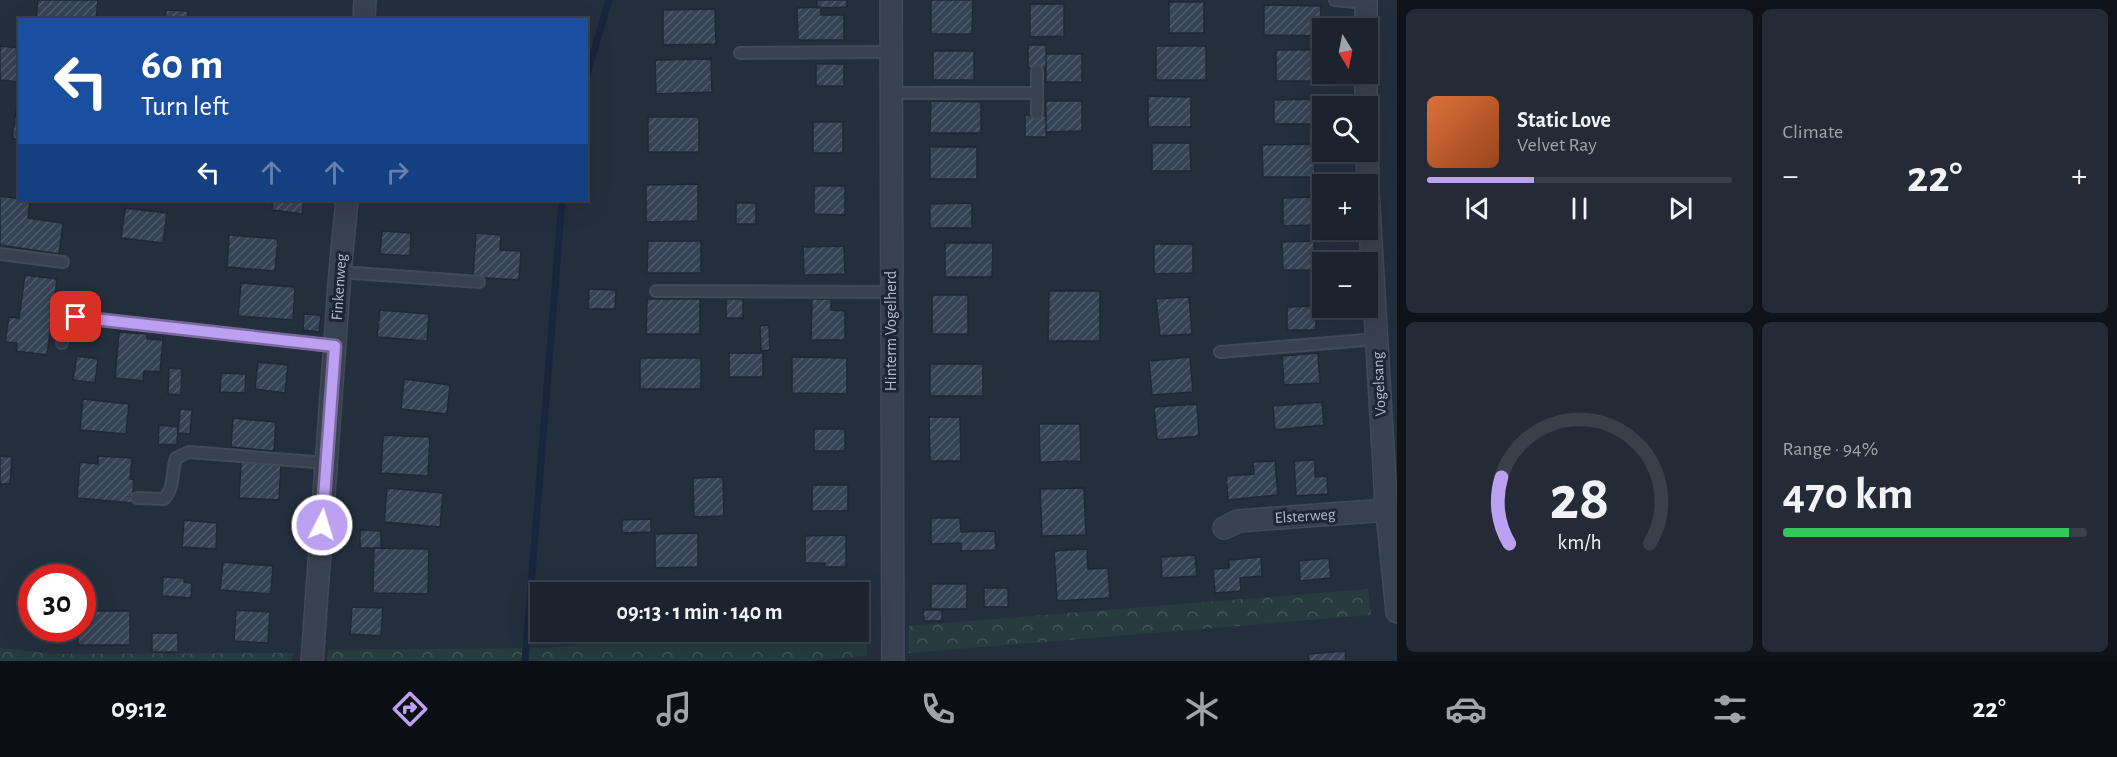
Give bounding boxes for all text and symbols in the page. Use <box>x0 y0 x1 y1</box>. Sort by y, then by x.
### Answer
north arrow <box>1312 18 1378 84</box>
map controls <box>1312 18 1378 318</box>
icon: left <box>42 42 120 120</box>
text: 60 m <box>141 44 223 86</box>
text: Turn left <box>141 93 229 120</box>
button: search <box>1312 96 1378 162</box>
text: Static Love <box>1517 109 1611 131</box>
text: Climate <box>1783 122 1843 142</box>
text: Velvet Ray <box>1517 135 1597 155</box>
text: 22° <box>1907 155 1963 200</box>
icon: left <box>192 156 225 189</box>
icon: ahead <box>255 156 288 189</box>
icon: ahead <box>318 156 351 189</box>
icon: right <box>381 156 414 189</box>
text: − <box>1783 160 1798 193</box>
text: + <box>2071 160 2087 193</box>
button: + <box>1312 174 1378 240</box>
icon: previous <box>1461 192 1494 225</box>
icon: pause <box>1563 192 1596 225</box>
icon: next <box>1664 192 1697 225</box>
button: − <box>1312 252 1378 318</box>
street label: Finkenweg <box>329 253 349 321</box>
street label: Hinterm Vogelherd <box>883 271 899 391</box>
pin <box>50 291 101 342</box>
icon: arrive <box>59 300 92 333</box>
street label: Vogelsang <box>1369 351 1389 417</box>
text: Range · 94% <box>1783 439 1878 459</box>
text: 28 <box>1549 468 1609 530</box>
text: 470 km <box>1783 472 1913 517</box>
position arrow <box>290 493 354 557</box>
street label: Elsterweg <box>1274 506 1336 526</box>
text: km/h <box>1557 532 1601 553</box>
speed limit sign: 30 <box>18 564 96 642</box>
text: 09:13 · 1 min · 140 m <box>617 601 782 623</box>
icon: directions <box>389 688 431 730</box>
icon: music <box>653 688 695 730</box>
icon: phone <box>917 688 959 730</box>
icon: climate <box>1181 688 1223 730</box>
icon: car <box>1445 688 1487 730</box>
icon: filters <box>1709 688 1751 730</box>
text: 09:12 <box>111 695 167 722</box>
text: 22° <box>1973 695 2006 722</box>

